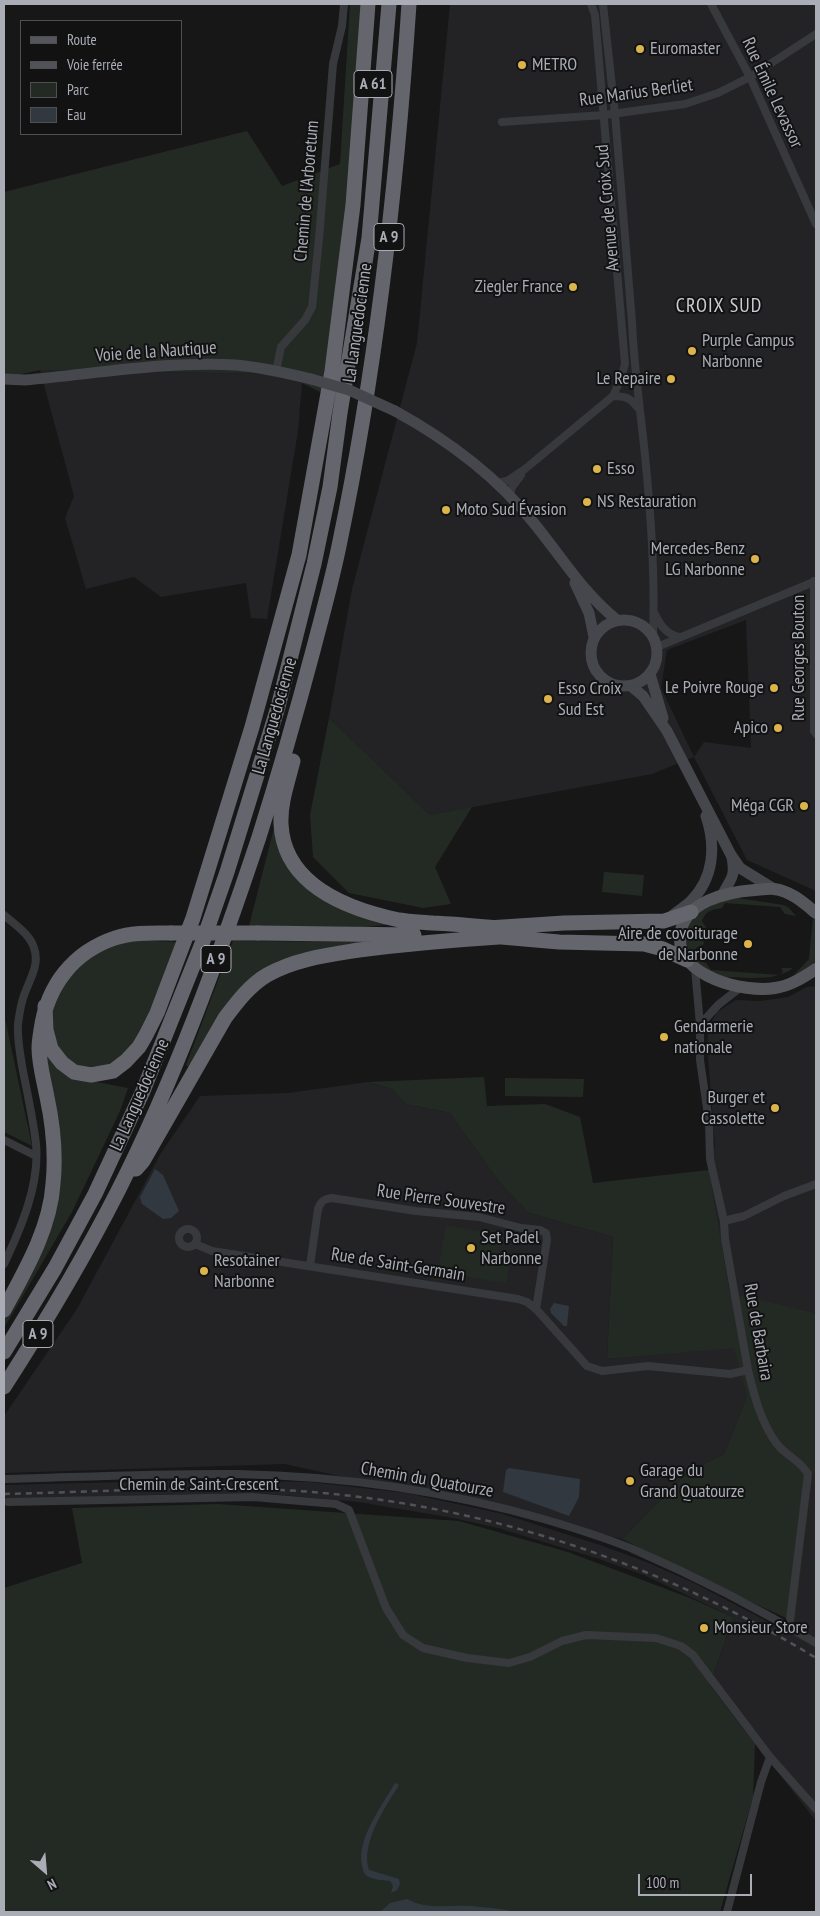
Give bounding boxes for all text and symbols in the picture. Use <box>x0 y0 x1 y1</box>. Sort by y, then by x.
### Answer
legend <box>20 20 182 135</box>
text: Route <box>67 30 97 49</box>
street label: Rue Émile Levassor <box>737 34 807 152</box>
place label: Euromaster <box>650 38 720 60</box>
marker: Euromaster <box>634 43 646 55</box>
place label: METRO <box>532 54 577 76</box>
text: Voie ferrée <box>67 55 123 74</box>
marker: METRO <box>516 59 528 71</box>
road number: A 61 <box>354 70 392 98</box>
street label: Rue Marius Berliet <box>578 74 694 112</box>
text: Parc <box>67 80 89 99</box>
text: Eau <box>67 105 86 124</box>
street label: Chemin de l'Arboretum <box>290 120 324 262</box>
street label: Avenue de Croix Sud <box>592 144 624 272</box>
road number: A 9 <box>374 223 404 250</box>
street label: La Languedocienne <box>339 262 377 384</box>
place label: Ziegler France <box>475 276 563 298</box>
marker: Ziegler France <box>567 281 579 293</box>
district label: CROIX SUD <box>675 294 763 318</box>
place label: Purple Campus Narbonne <box>702 330 794 372</box>
street label: Voie de la Nautique <box>95 337 217 367</box>
marker: Purple Campus Narbonne <box>686 345 698 357</box>
place label: Le Repaire <box>596 368 661 390</box>
marker: Le Repaire <box>665 373 677 385</box>
place label: Esso <box>607 458 635 480</box>
marker: Esso <box>591 463 603 475</box>
place label: NS Restauration <box>597 491 696 513</box>
marker: NS Restauration <box>581 496 593 508</box>
place label: Moto Sud Évasion <box>456 499 566 521</box>
marker: Moto Sud Évasion <box>440 504 452 516</box>
place label: Mercedes-Benz LG Narbonne <box>651 538 745 580</box>
marker: Mercedes-Benz LG Narbonne <box>749 553 761 565</box>
street label: Rue Georges Bouton <box>788 595 810 721</box>
street label: La Languedocienne <box>248 655 302 777</box>
place label: Le Poivre Rouge <box>665 677 764 699</box>
place label: Esso Croix Sud Est <box>558 678 622 721</box>
marker: Le Poivre Rouge <box>768 682 780 694</box>
marker: Esso Croix Sud Est <box>542 693 554 705</box>
place label: Apico <box>734 717 768 739</box>
marker: Apico <box>772 722 784 734</box>
place label: Méga CGR <box>731 795 794 817</box>
marker: Méga CGR <box>798 800 810 812</box>
place label: Aire de covoiturage de Narbonne <box>618 923 738 966</box>
marker: Aire de covoiturage de Narbonne <box>742 938 754 950</box>
road number: A 9 <box>201 946 231 972</box>
place label: Gendarmerie nationale <box>674 1016 754 1058</box>
marker: Gendarmerie nationale <box>658 1031 670 1043</box>
street label: La Languedocienne <box>106 1036 174 1154</box>
place label: Burger et Cassolette <box>701 1087 765 1130</box>
marker: Burger et Cassolette <box>769 1102 781 1114</box>
street label: Rue Pierre Souvestre <box>375 1180 507 1220</box>
place label: Set Padel Narbonne <box>481 1227 542 1270</box>
marker: Set Padel Narbonne <box>465 1242 477 1254</box>
street label: Rue de Saint-Germain <box>330 1244 466 1286</box>
place label: Resotainer Narbonne <box>214 1250 280 1292</box>
marker: Resotainer Narbonne <box>198 1265 210 1277</box>
street label: Rue de Barbaira <box>739 1282 777 1382</box>
road number: A 9 <box>23 1320 53 1348</box>
street label: Chemin du Quatourze <box>359 1458 495 1502</box>
place label: Garage du Grand Quatourze <box>640 1460 744 1502</box>
street label: Chemin de Saint-Crescent <box>119 1474 279 1496</box>
marker: Garage du Grand Quatourze <box>624 1475 636 1487</box>
place label: Monsieur Store <box>714 1617 808 1639</box>
marker: Monsieur Store <box>698 1622 710 1634</box>
north arrow <box>20 1846 70 1896</box>
scale bar <box>640 1864 754 1896</box>
text: 100 m <box>646 1873 679 1892</box>
text: N <box>44 1875 59 1894</box>

